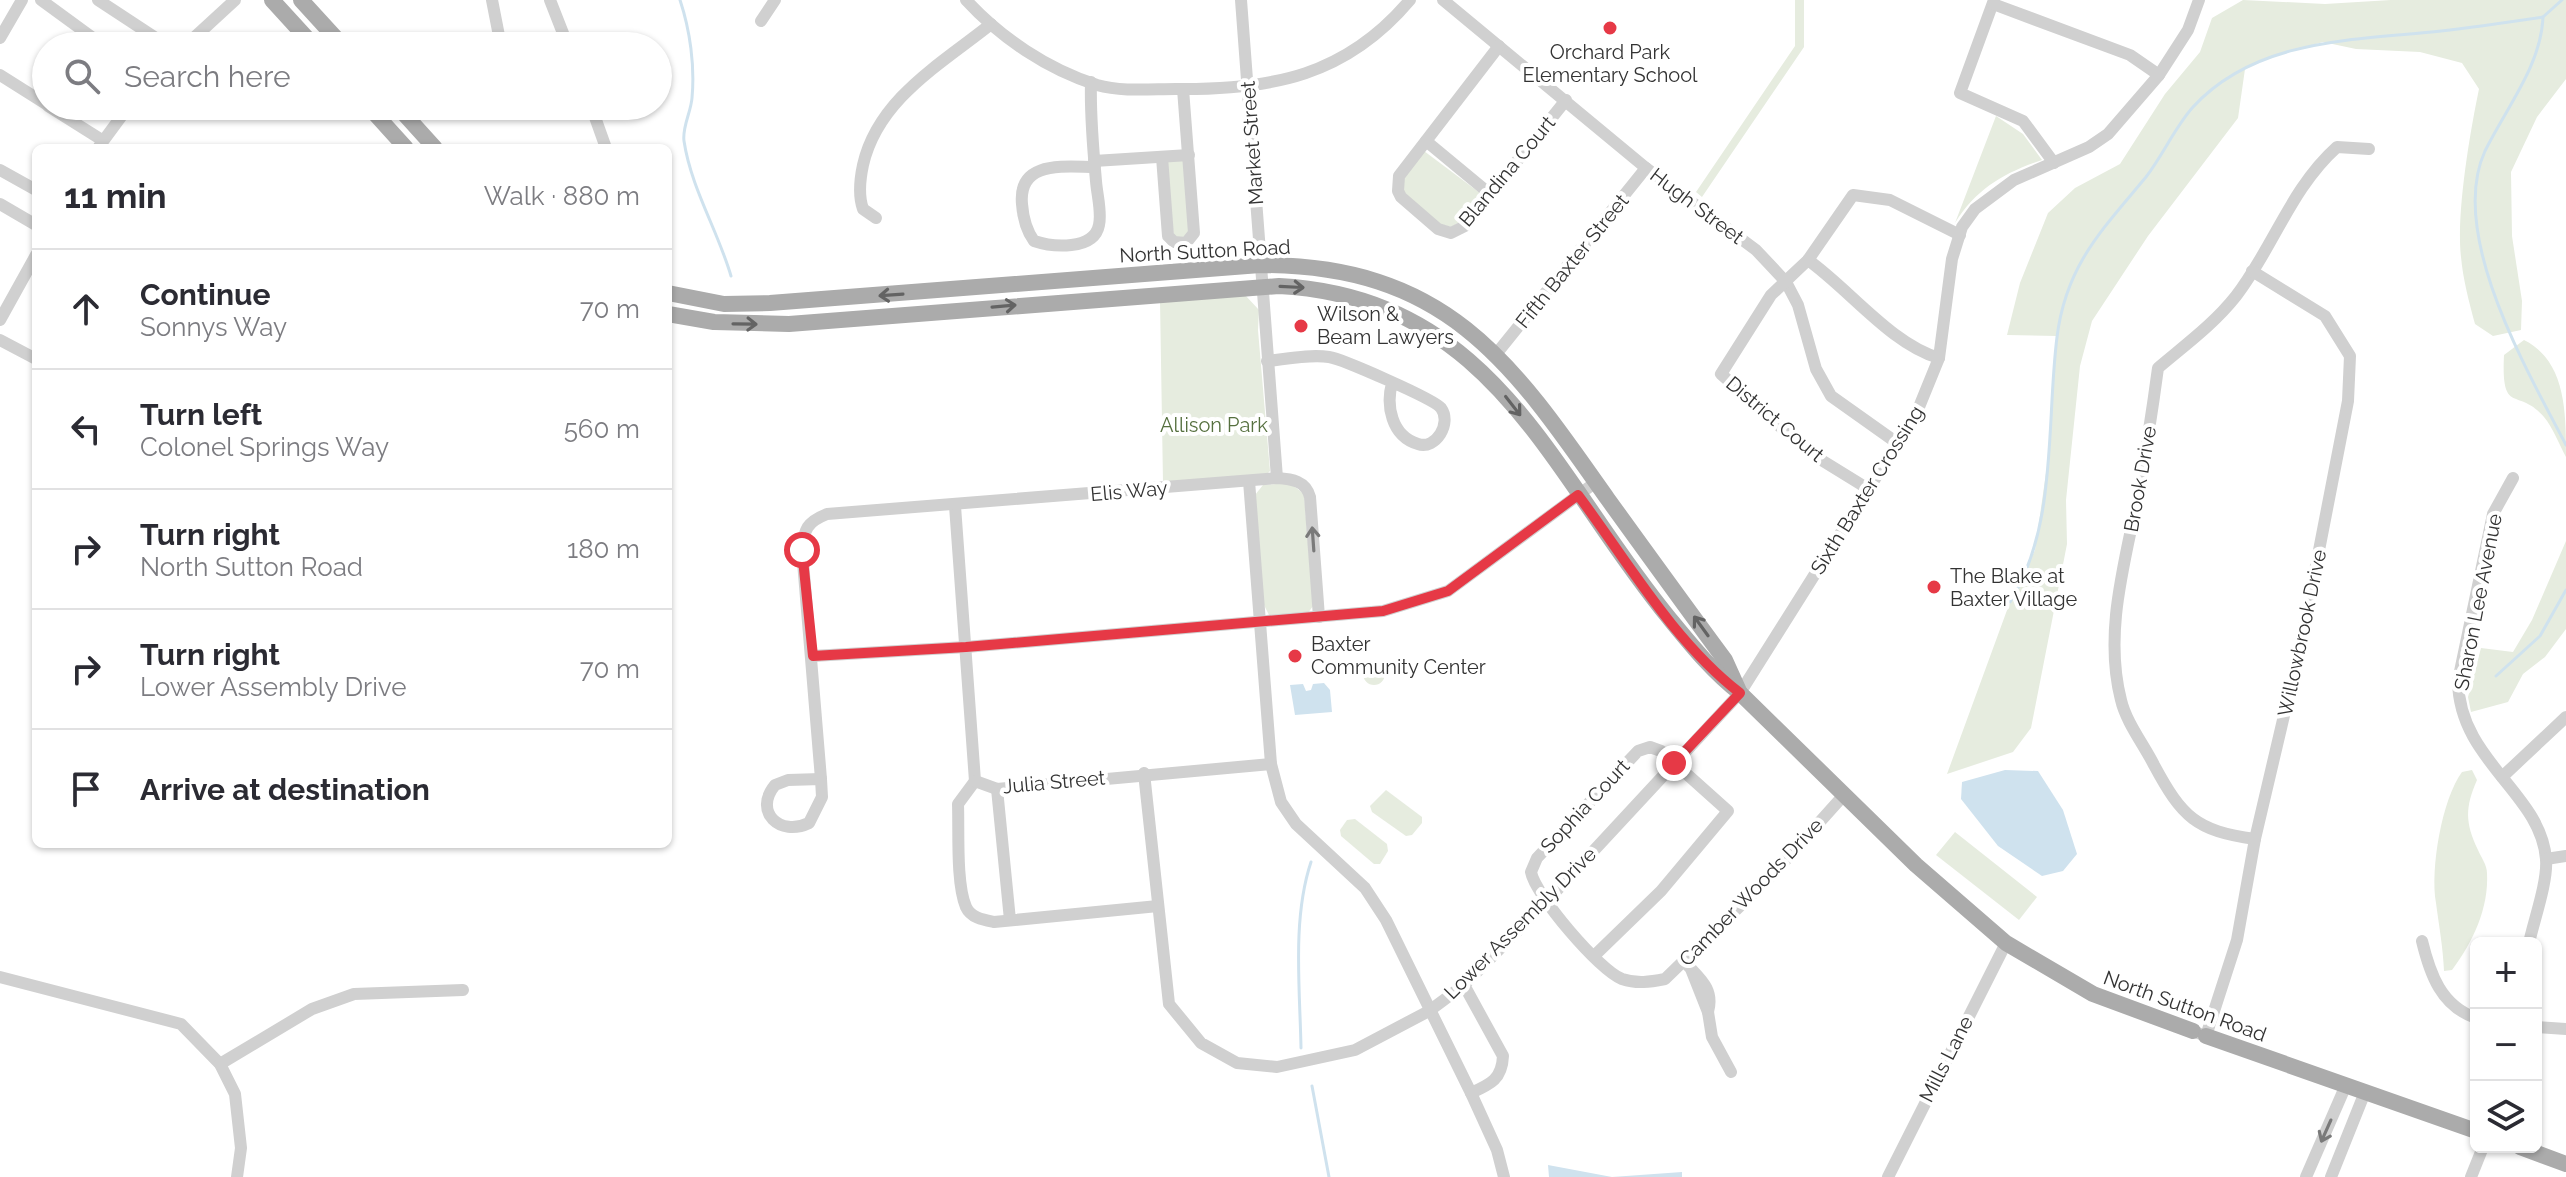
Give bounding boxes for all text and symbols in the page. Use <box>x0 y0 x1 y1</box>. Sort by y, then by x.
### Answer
marker: Orchard Park Elementary School <box>1601 19 1619 37</box>
search box <box>32 32 672 120</box>
place label: Orchard Park Elementary School <box>1522 40 1698 87</box>
icon: search <box>60 54 104 98</box>
text: Search here <box>124 59 291 94</box>
street label: Market Street <box>1236 80 1268 206</box>
street label: Blandina Court <box>1454 111 1560 231</box>
street label: Hugh Street <box>1645 163 1749 249</box>
text: 11 min <box>64 176 167 216</box>
text: Walk · 880 m <box>484 181 640 211</box>
street label: Fifth Baxter Street <box>1510 189 1634 333</box>
street label: North Sutton Road <box>1119 235 1291 267</box>
text: Continue <box>140 277 271 312</box>
one-way arrow <box>1278 280 1305 295</box>
icon: ahead <box>64 287 108 331</box>
one-way arrow <box>878 288 905 303</box>
text: 70 m <box>580 294 640 324</box>
one-way arrow <box>990 298 1017 313</box>
place label: Wilson & Beam Lawyers <box>1317 302 1454 349</box>
text: Sonnys Way <box>140 312 287 342</box>
one-way arrow <box>731 316 758 331</box>
marker: Wilson & Beam Lawyers <box>1292 317 1310 335</box>
street label: District Court <box>1721 371 1829 467</box>
one-way arrow <box>1504 395 1522 416</box>
text: Turn left <box>140 397 262 432</box>
street label: Sixth Baxter Crossing <box>1805 401 1929 579</box>
icon: left <box>64 407 108 451</box>
park label: Allison Park <box>1160 413 1268 437</box>
text: 560 m <box>564 414 640 444</box>
street label: Brook Drive <box>2119 424 2161 534</box>
text: Colonel Springs Way <box>140 432 389 462</box>
street label: Elis Way <box>1089 476 1169 506</box>
street label: Sharon Lee Avenue <box>2449 511 2507 692</box>
text: Turn right <box>140 517 280 552</box>
one-way arrow <box>1306 526 1321 553</box>
icon: right <box>64 527 108 571</box>
route start <box>784 532 820 568</box>
text: 180 m <box>567 534 640 564</box>
street label: Willowbrook Drive <box>2273 547 2331 719</box>
text: North Sutton Road <box>140 552 363 582</box>
place label: The Blake at Baxter Village <box>1950 564 2078 611</box>
marker: The Blake at Baxter Village <box>1925 578 1943 596</box>
one-way arrow <box>1692 616 1709 638</box>
place label: Baxter Community Center <box>1311 632 1486 679</box>
text: Turn right <box>140 637 280 672</box>
icon: right <box>64 647 108 691</box>
marker: Baxter Community Center <box>1286 647 1304 665</box>
text: 70 m <box>580 654 640 684</box>
text: Lower Assembly Drive <box>140 672 407 702</box>
route end <box>1656 745 1692 781</box>
street label: Sophia Court <box>1535 754 1635 858</box>
street label: Julia Street <box>1002 766 1106 798</box>
icon: arrive <box>64 767 108 811</box>
text: Arrive at destination <box>140 772 430 807</box>
street label: Camber Woods Drive <box>1674 813 1828 971</box>
street label: Lower Assembly Drive <box>1439 842 1601 1004</box>
map controls <box>2470 937 2542 1153</box>
button: + <box>2470 937 2542 1009</box>
street label: North Sutton Road <box>2100 965 2270 1047</box>
button: − <box>2470 1009 2542 1081</box>
street label: Mills Lane <box>1914 1012 1978 1106</box>
button: layers <box>2470 1081 2542 1153</box>
one-way arrow <box>2318 1119 2333 1143</box>

